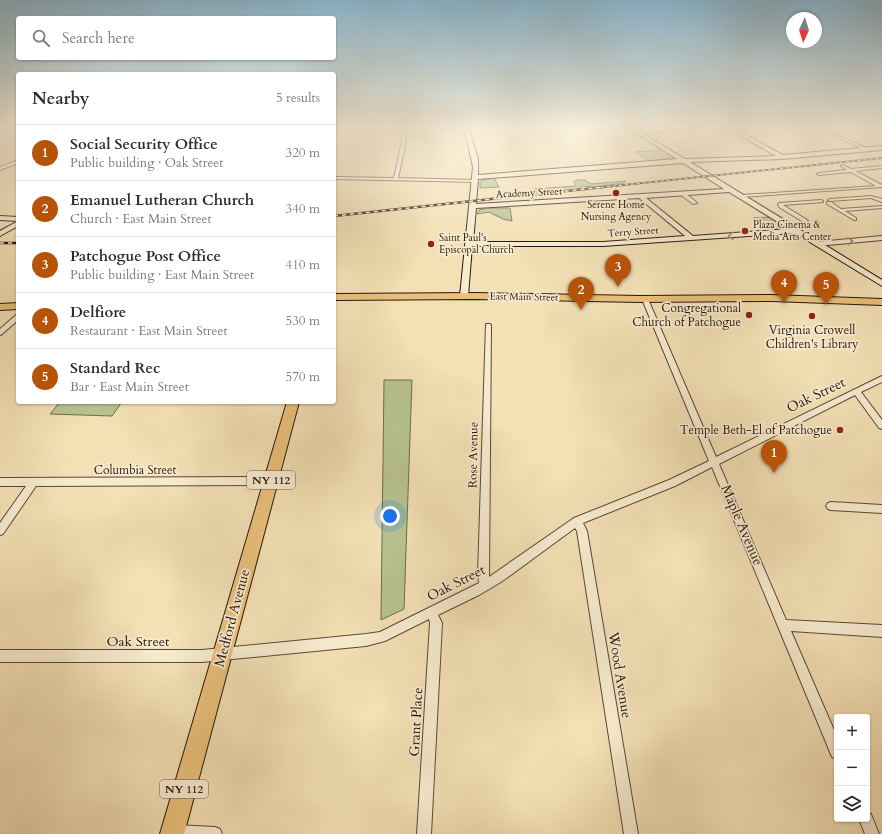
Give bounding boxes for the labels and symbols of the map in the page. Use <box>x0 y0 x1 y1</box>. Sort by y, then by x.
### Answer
north arrow <box>786 12 822 48</box>
street label: Academy Street <box>496 184 563 202</box>
marker: Serene Home Nursing Agency <box>611 188 621 198</box>
place label: Serene Home Nursing Agency <box>581 198 652 224</box>
place label: Plaza Cinema & Media Arts Center <box>753 218 832 244</box>
street label: Terry Street <box>607 223 660 241</box>
marker: Plaza Cinema & Media Arts Center <box>740 226 750 236</box>
place label: Saint Paul's Episcopal Church <box>439 231 514 257</box>
one-way arrow <box>728 231 734 240</box>
one-way arrow <box>847 237 853 246</box>
marker: Saint Paul's Episcopal Church <box>426 239 436 249</box>
pin: 3 <box>605 254 631 287</box>
pin: 4 <box>771 270 797 303</box>
pin: 5 <box>813 272 839 305</box>
pin: 2 <box>568 277 594 310</box>
street label: East Main Street <box>490 289 559 305</box>
place label: Congregational Church of Patchogue <box>632 300 741 330</box>
marker: Congregational Church of Patchogue <box>744 310 754 320</box>
marker: Virginia Crowell Children's Library <box>807 311 817 321</box>
place label: Virginia Crowell Children's Library <box>766 322 859 352</box>
street label: Oak Street <box>783 372 849 417</box>
street label: Rose Avenue <box>464 422 482 488</box>
place label: Temple Beth-El of Patchogue <box>680 422 832 438</box>
marker: Temple Beth-El of Patchogue <box>835 425 845 435</box>
pin: 1 <box>761 440 787 473</box>
street label: Columbia Street <box>94 462 176 478</box>
road number: NY 112 <box>247 471 295 489</box>
street label: Maple Avenue <box>716 482 768 568</box>
your location <box>380 506 400 526</box>
street label: Oak Street <box>424 560 489 606</box>
street label: Medford Avenue <box>210 567 254 669</box>
street label: Wood Avenue <box>604 629 636 720</box>
street label: Oak Street <box>106 632 170 651</box>
street label: Grant Place <box>405 687 427 757</box>
road number: NY 112 <box>160 780 208 798</box>

